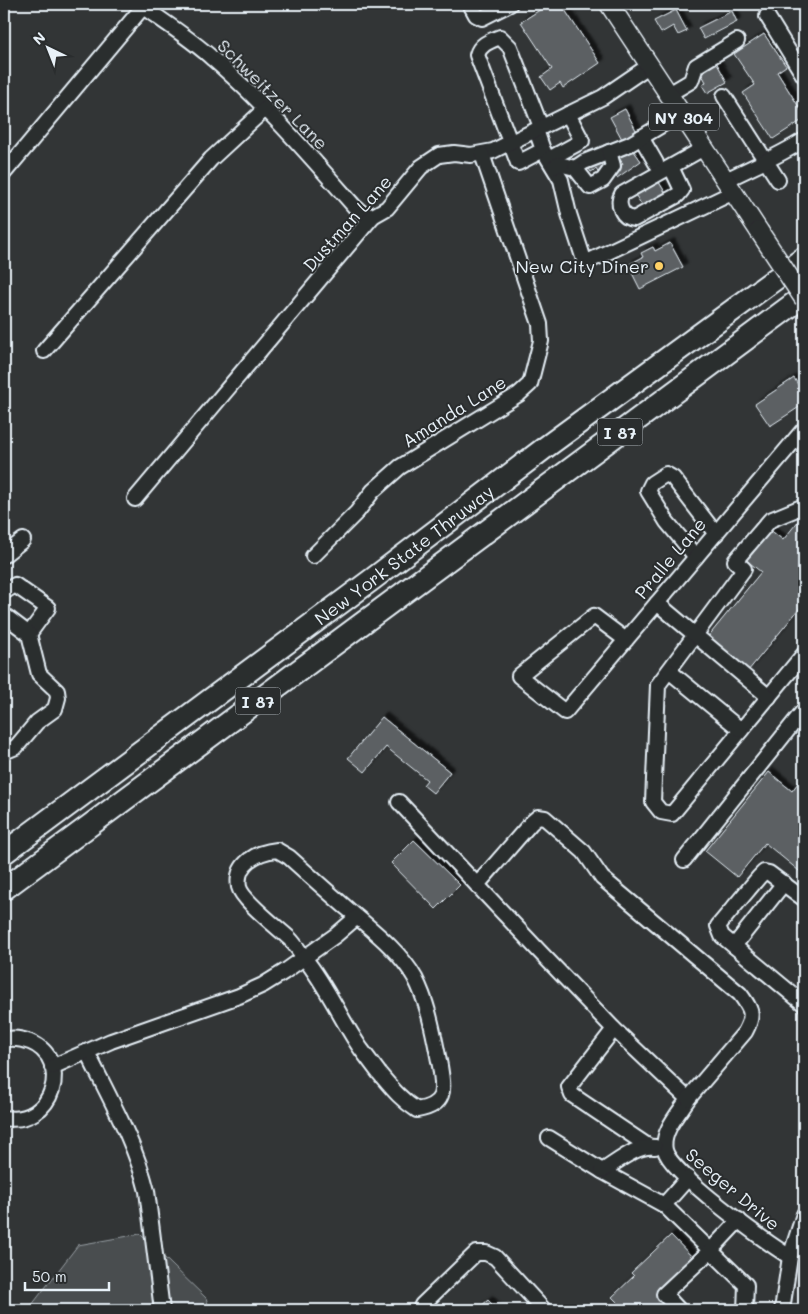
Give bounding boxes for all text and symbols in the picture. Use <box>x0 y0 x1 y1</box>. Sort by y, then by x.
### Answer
north arrow <box>22 22 72 72</box>
text: N <box>28 28 49 49</box>
street label: Schweitzer Lane <box>212 33 334 155</box>
road number: NY 304 <box>649 104 719 130</box>
street label: Dustman Lane <box>297 170 397 276</box>
place label: New City Diner <box>515 254 649 278</box>
marker: New City Diner <box>653 260 665 272</box>
street label: Amanda Lane <box>398 370 510 452</box>
road number: I 87 <box>598 418 642 446</box>
street label: New York State Thruway <box>310 479 499 630</box>
street label: Pralle Lane <box>629 512 711 604</box>
road number: I 87 <box>236 688 280 714</box>
street label: Seeger Drive <box>681 1142 785 1236</box>
scale bar <box>25 1259 109 1291</box>
text: 50 m <box>32 1266 67 1286</box>

